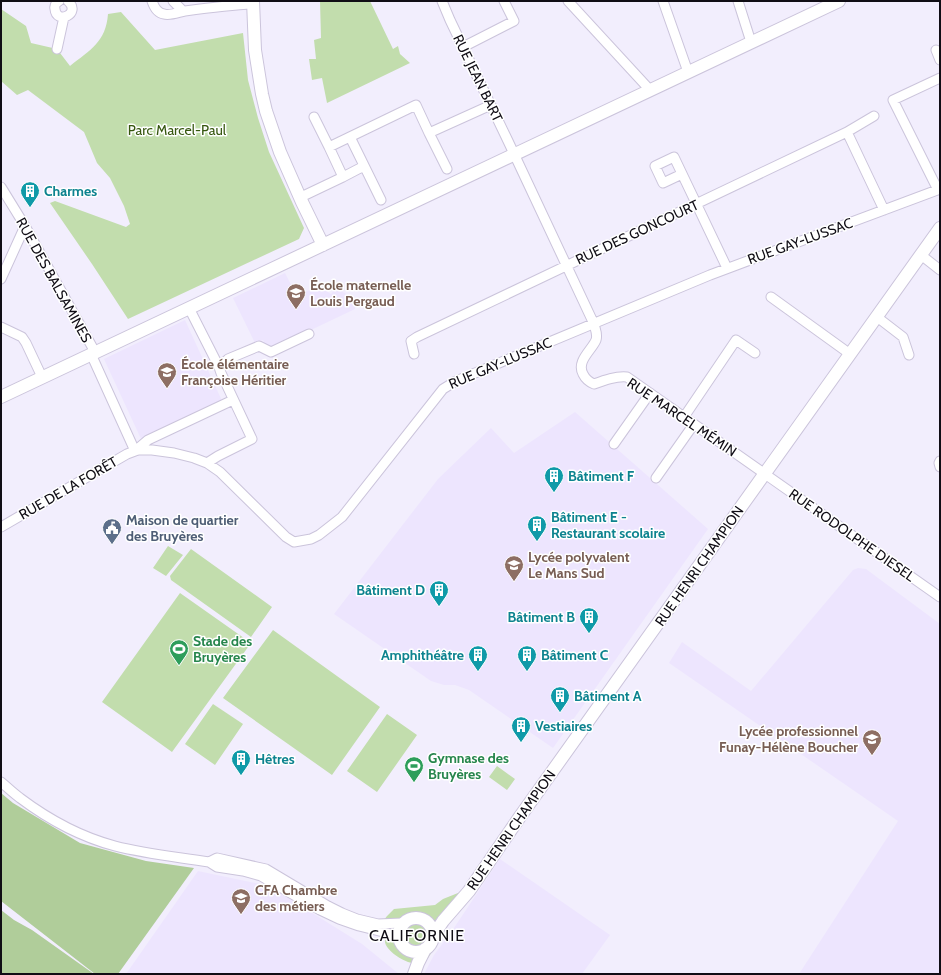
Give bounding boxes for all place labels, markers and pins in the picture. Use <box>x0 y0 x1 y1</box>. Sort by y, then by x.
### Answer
building icon: Charmes <box>19 180 41 208</box>
place label: Charmes <box>44 182 97 200</box>
place label: École maternelle Louis Pergaud <box>310 276 411 310</box>
school or university icon: École maternelle Louis Pergaud <box>285 282 307 310</box>
place label: École élémentaire Françoise Héritier <box>181 355 289 389</box>
school or university icon: École élémentaire Françoise Héritier <box>156 361 178 389</box>
building icon: Bâtiment F <box>543 465 565 493</box>
place label: Bâtiment F <box>568 467 635 485</box>
place label: Bâtiment E - Restaurant scolaire <box>551 508 665 542</box>
place label: Maison de quartier des Bruyères <box>126 511 239 545</box>
building icon: Bâtiment E - Restaurant scolaire <box>526 514 548 542</box>
public building icon: Maison de quartier des Bruyères <box>101 517 123 545</box>
place label: Lycée polyvalent Le Mans Sud <box>528 548 630 582</box>
school or university icon: Lycée polyvalent Le Mans Sud <box>503 554 525 582</box>
building icon: Bâtiment D <box>428 579 450 607</box>
place label: Bâtiment D <box>356 581 425 599</box>
building icon: Bâtiment B <box>578 606 600 634</box>
place label: Bâtiment B <box>507 608 575 626</box>
place label: Stade des Bruyères <box>193 632 252 666</box>
sports icon: Stade des Bruyères <box>168 638 190 666</box>
building icon: Amphithéâtre <box>467 644 489 672</box>
building icon: Bâtiment C <box>516 644 538 672</box>
place label: Amphithéâtre <box>381 646 464 664</box>
place label: Bâtiment C <box>541 646 609 664</box>
building icon: Bâtiment A <box>549 685 571 713</box>
place label: Bâtiment A <box>574 687 642 705</box>
building icon: Vestiaires <box>510 715 532 743</box>
place label: Vestiaires <box>535 717 592 735</box>
place label: Lycée professionnel Funay-Hélène Boucher <box>719 722 858 756</box>
school or university icon: Lycée professionnel Funay-Hélène Boucher <box>861 728 883 756</box>
building icon: Hêtres <box>230 748 252 776</box>
place label: Gymnase des Bruyères <box>428 749 509 783</box>
place label: Hêtres <box>255 750 295 768</box>
sports icon: Gymnase des Bruyères <box>403 755 425 783</box>
place label: CFA Chambre des métiers <box>255 881 337 915</box>
school or university icon: CFA Chambre des métiers <box>230 887 252 915</box>

